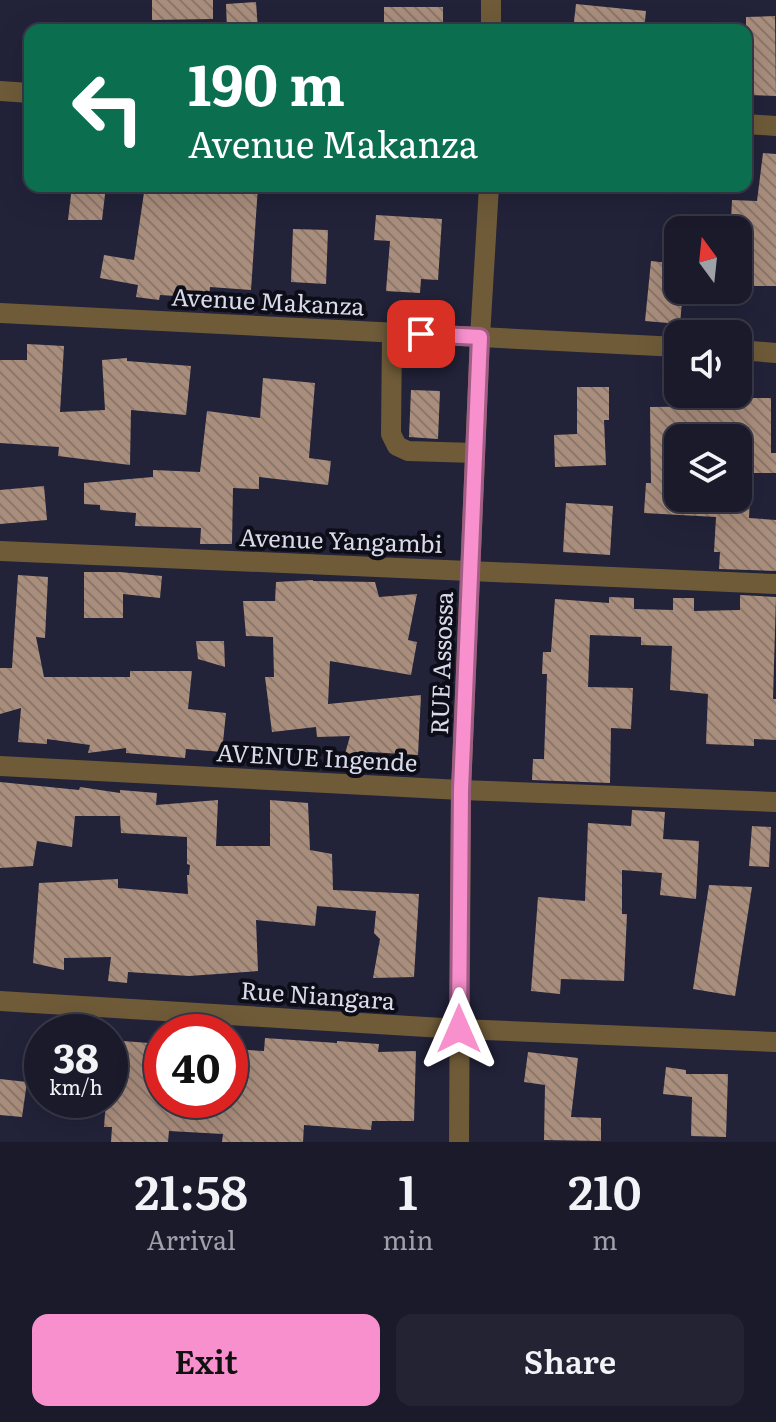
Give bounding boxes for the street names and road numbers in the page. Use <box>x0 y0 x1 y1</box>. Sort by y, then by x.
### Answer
street label: Avenue Makanza <box>171 277 366 323</box>
street label: Avenue Yangambi <box>239 518 443 560</box>
street label: RUE Assossa <box>420 591 460 735</box>
street label: AVENUE Ingende <box>216 733 418 779</box>
street label: Rue Niangara <box>240 971 397 1017</box>

